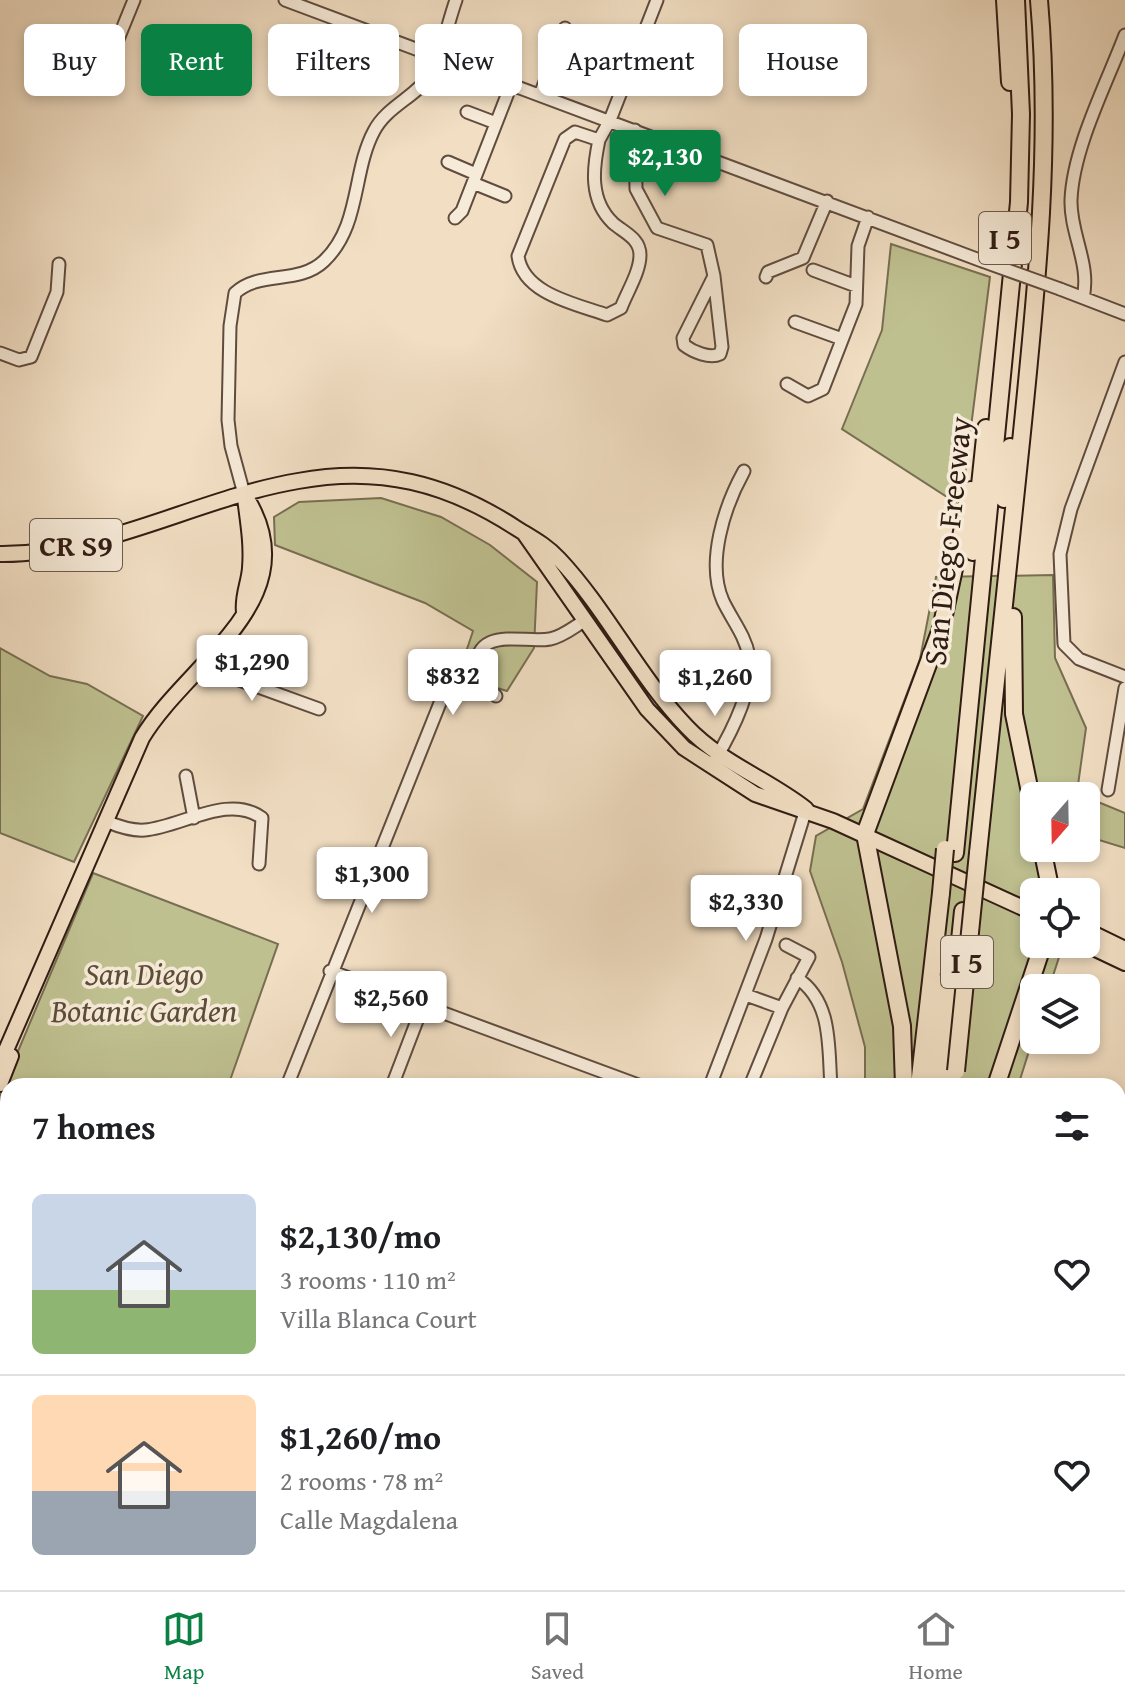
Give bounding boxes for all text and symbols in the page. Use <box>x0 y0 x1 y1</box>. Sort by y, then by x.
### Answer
chip: Buy <box>24 24 125 96</box>
chip: Rent <box>141 24 252 96</box>
chip: Filters <box>268 24 399 96</box>
chip: New <box>415 24 522 96</box>
chip: Apartment <box>538 24 723 96</box>
chip: House <box>739 24 867 96</box>
pin: $2,130 <box>600 130 730 198</box>
text: $2,130 <box>628 136 702 175</box>
road number: I 5 <box>979 212 1031 264</box>
street label: San Diego Freeway <box>911 414 983 668</box>
road number: CR S9 <box>30 519 122 571</box>
pin: $1,290 <box>187 635 317 703</box>
text: $1,290 <box>215 641 289 680</box>
pin: $832 <box>406 649 500 717</box>
pin: $1,260 <box>650 650 780 718</box>
text: $832 <box>426 655 480 694</box>
text: $1,260 <box>678 656 752 695</box>
north arrow <box>1020 782 1100 862</box>
map controls <box>1020 782 1100 1054</box>
pin: $1,300 <box>307 847 437 915</box>
text: $1,300 <box>335 853 409 892</box>
pin: $2,330 <box>681 875 811 943</box>
button: locate <box>1020 878 1100 958</box>
text: $2,330 <box>709 881 783 920</box>
road number: I 5 <box>941 936 993 988</box>
park label: San Diego Botanic Garden <box>50 950 237 1034</box>
pin: $2,560 <box>326 971 456 1039</box>
button: layers <box>1020 974 1100 1054</box>
text: $2,560 <box>354 977 428 1016</box>
text: 7 homes <box>32 1102 156 1151</box>
icon: filters <box>1050 1104 1094 1148</box>
text: $2,130/mo <box>280 1211 441 1260</box>
icon: home <box>96 1226 192 1322</box>
icon: heart <box>1050 1252 1094 1296</box>
text: 3 rooms · 110 m² <box>280 1260 456 1299</box>
text: Villa Blanca Court <box>280 1299 477 1338</box>
text: $1,260/mo <box>280 1412 441 1461</box>
icon: home <box>96 1427 192 1523</box>
icon: heart <box>1050 1453 1094 1497</box>
text: 2 rooms · 78 m² <box>280 1461 443 1500</box>
text: Calle Magdalena <box>280 1500 458 1539</box>
tab: Map <box>162 1607 206 1687</box>
tab: Saved <box>531 1607 584 1687</box>
tab: Home <box>909 1607 963 1687</box>

